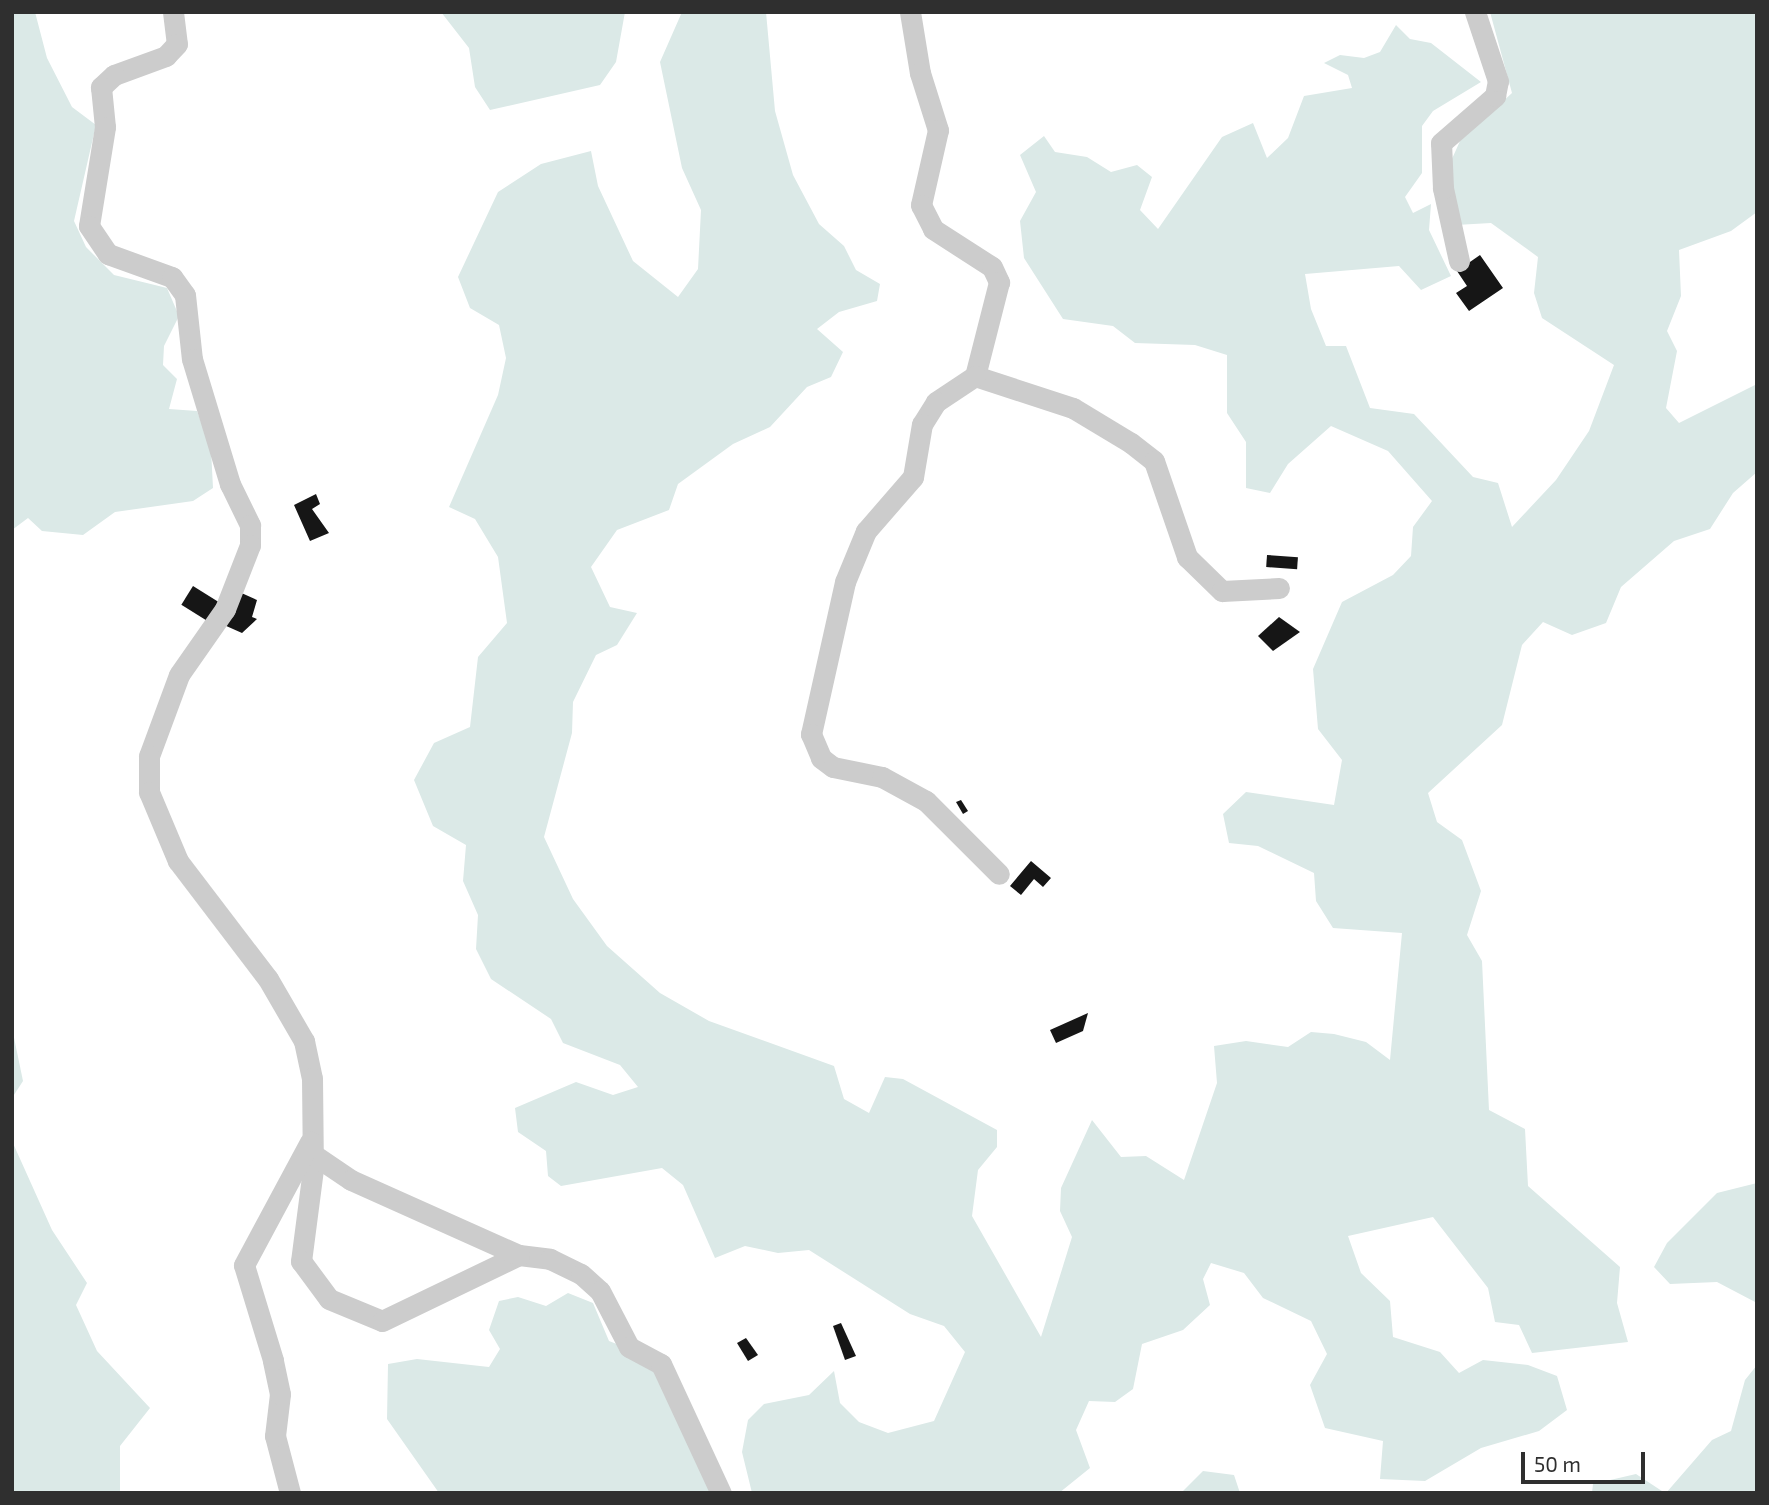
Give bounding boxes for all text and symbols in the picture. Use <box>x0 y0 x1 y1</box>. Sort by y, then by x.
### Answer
scale bar <box>1524 1438 1648 1482</box>
text: 50 m <box>1534 1451 1581 1476</box>

